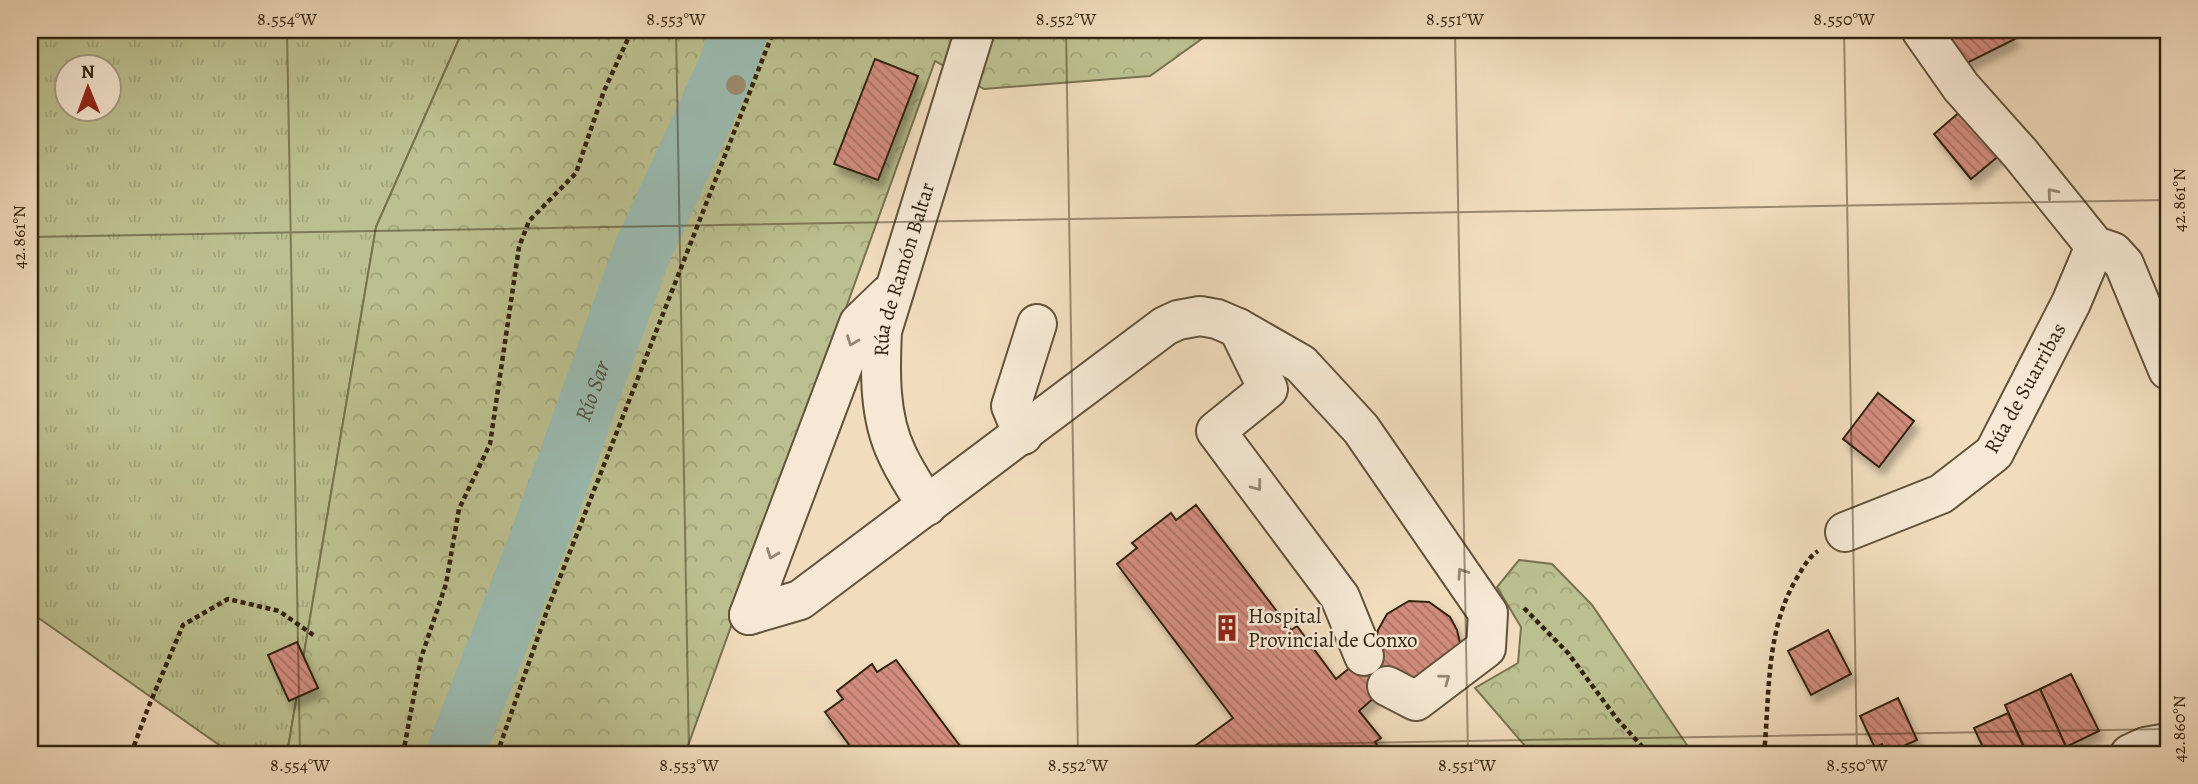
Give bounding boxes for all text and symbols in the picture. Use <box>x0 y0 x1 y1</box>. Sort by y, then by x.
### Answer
text: 8.554°W <box>257 7 317 31</box>
text: 8.553°W <box>646 7 706 31</box>
text: 8.552°W <box>1036 7 1096 31</box>
text: 8.551°W <box>1426 7 1484 31</box>
text: 8.550°W <box>1813 7 1875 31</box>
north arrow <box>52 52 122 122</box>
text: N <box>81 59 95 85</box>
text: 42.861°N <box>2167 168 2191 232</box>
street label: Rúa de Ramón Baltar <box>867 179 941 357</box>
one-way arrow <box>2048 188 2060 201</box>
text: 42.861°N <box>7 205 31 269</box>
street label: Rúa de Suarribas <box>1977 318 2073 458</box>
one-way arrow <box>846 334 860 346</box>
water label: Río Sar <box>567 356 618 426</box>
one-way arrow <box>1248 478 1261 491</box>
one-way arrow <box>766 547 780 559</box>
one-way arrow <box>1458 568 1470 581</box>
place label: Hospital Provincial de Conxo <box>1248 602 1418 654</box>
building icon: Hospital Provincial de Conxo <box>1212 613 1242 643</box>
one-way arrow <box>1437 675 1449 688</box>
text: 42.860°N <box>2167 695 2191 763</box>
text: 8.554°W <box>270 753 330 777</box>
text: 8.553°W <box>659 753 719 777</box>
text: 8.552°W <box>1048 753 1108 777</box>
text: 8.551°W <box>1438 753 1496 777</box>
text: 8.550°W <box>1826 753 1888 777</box>

